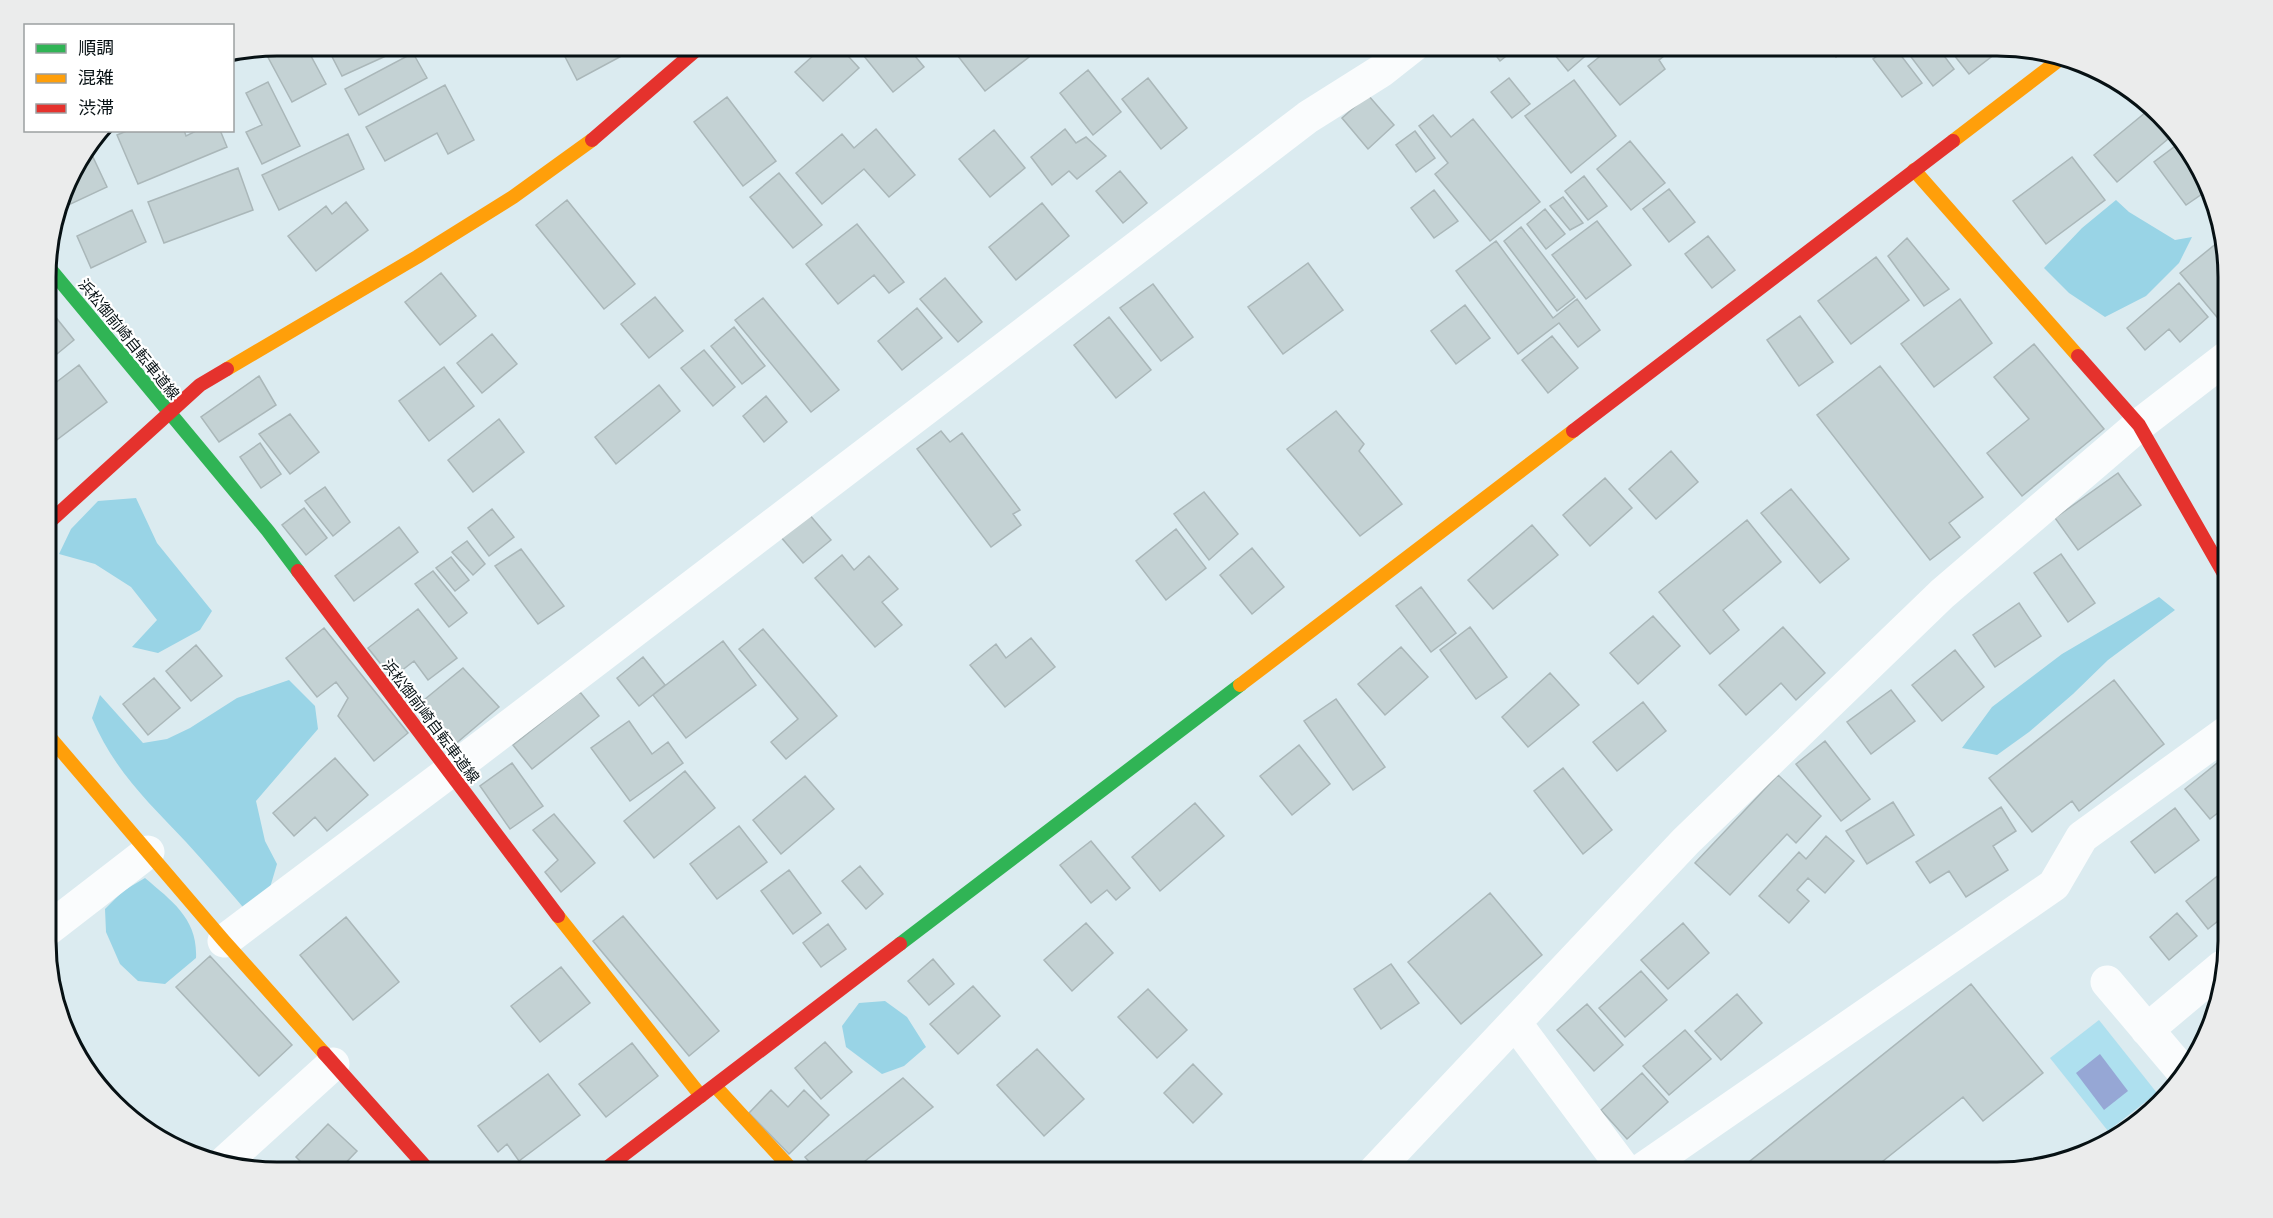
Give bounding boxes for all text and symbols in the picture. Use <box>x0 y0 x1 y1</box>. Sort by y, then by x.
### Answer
legend <box>24 24 234 132</box>
text: 順調 <box>78 37 114 58</box>
text: 混雑 <box>78 67 114 88</box>
text: 渋滞 <box>78 97 114 118</box>
street label: 浜松御前崎自転車道線 <box>75 275 183 403</box>
street label: 浜松御前崎自転車道線 <box>379 656 483 786</box>

